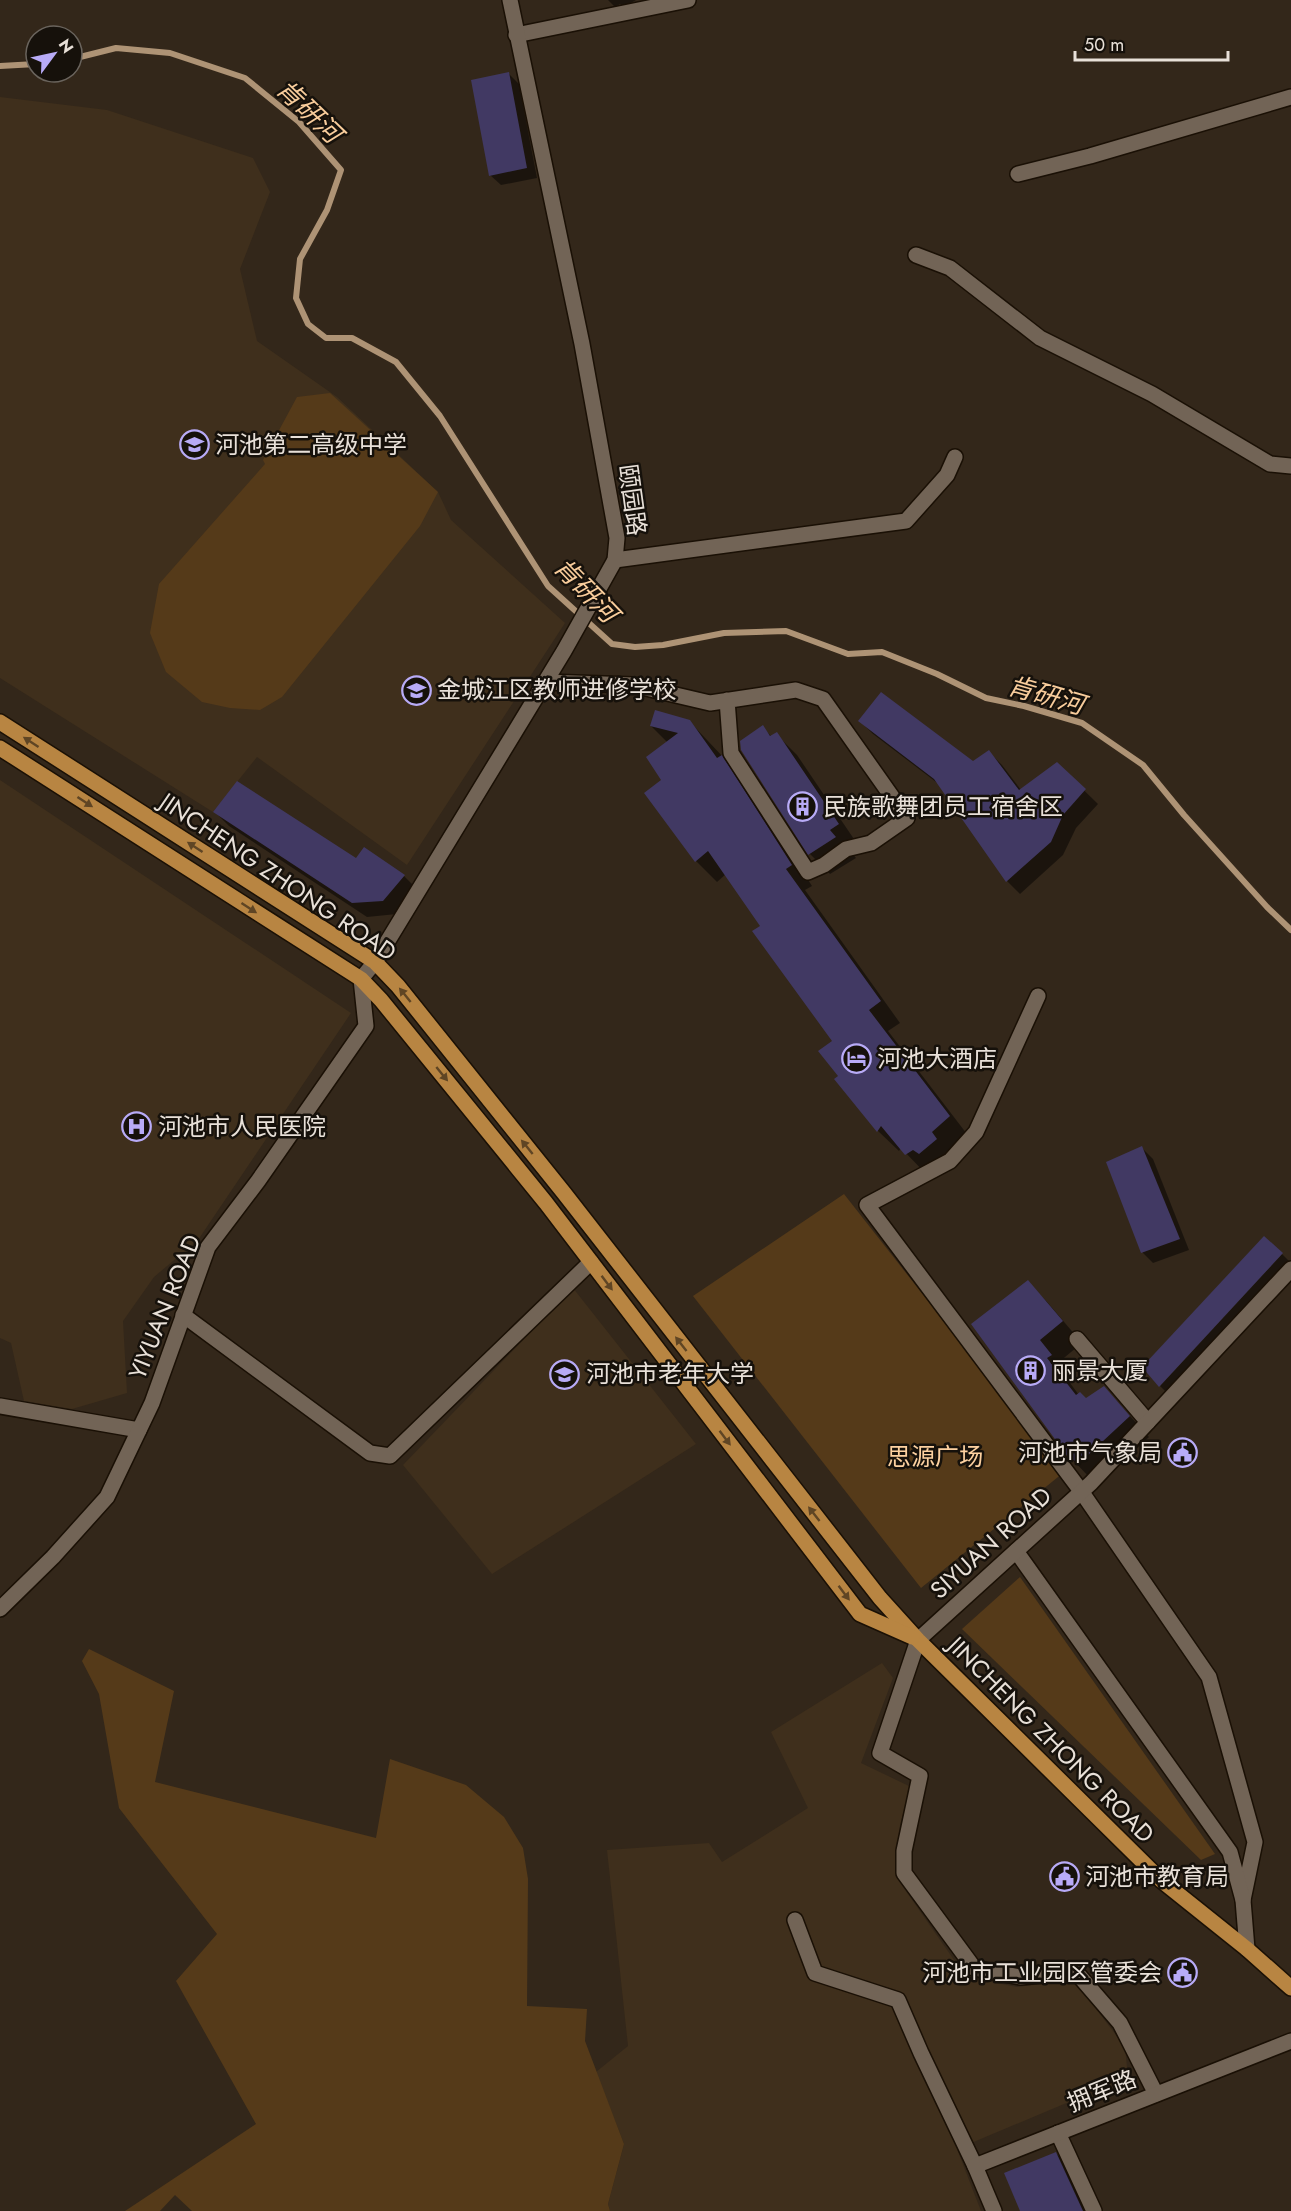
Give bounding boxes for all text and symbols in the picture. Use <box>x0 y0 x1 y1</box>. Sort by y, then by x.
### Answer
north arrow <box>24 24 84 84</box>
scale bar <box>1075 24 1228 62</box>
text: 50 m <box>1084 32 1124 58</box>
text: N <box>53 35 79 58</box>
water label: 肯研河 <box>268 70 354 155</box>
place label: 河池第二高级中学 <box>215 427 407 462</box>
school or university icon: 河池第二高级中学 <box>178 429 210 461</box>
street label: 颐园路 <box>610 462 655 538</box>
water label: 肯研河 <box>545 549 630 635</box>
water label: 肯研河 <box>1003 666 1094 725</box>
place label: 金城江区教师进修学校 <box>437 672 677 707</box>
school or university icon: 金城江区教师进修学校 <box>400 674 432 706</box>
one-way arrow <box>23 736 39 747</box>
street label: JINCHENG ZHONG ROAD <box>150 782 404 969</box>
place label: 民族歌舞团员工宿舍区 <box>823 789 1063 824</box>
building icon: 民族歌舞团员工宿舍区 <box>786 791 818 823</box>
one-way arrow <box>76 796 92 808</box>
one-way arrow <box>187 842 203 853</box>
one-way arrow <box>240 902 257 913</box>
one-way arrow <box>399 987 412 1003</box>
place label: 河池大酒店 <box>877 1041 997 1076</box>
hotel icon: 河池大酒店 <box>840 1043 872 1075</box>
one-way arrow <box>435 1067 447 1082</box>
place label: 河池市人民医院 <box>158 1109 326 1144</box>
hospital icon: 河池市人民医院 <box>121 1111 153 1143</box>
one-way arrow <box>521 1139 534 1155</box>
street label: YIYUAN ROAD <box>120 1229 209 1384</box>
one-way arrow <box>600 1275 612 1290</box>
one-way arrow <box>676 1336 688 1351</box>
place label: 丽景大厦 <box>1052 1353 1148 1388</box>
building icon: 丽景大厦 <box>1015 1355 1047 1387</box>
place label: 河池市老年大学 <box>586 1356 754 1391</box>
school or university icon: 河池市老年大学 <box>549 1358 581 1390</box>
one-way arrow <box>719 1430 731 1445</box>
place label: 河池市气象局 <box>1018 1435 1162 1470</box>
public building icon: 河池市气象局 <box>1167 1437 1199 1469</box>
park label: 思源广场 <box>887 1439 983 1474</box>
street label: SIYUAN ROAD <box>922 1478 1059 1607</box>
one-way arrow <box>808 1506 821 1522</box>
one-way arrow <box>837 1585 849 1600</box>
street label: JINCHENG ZHONG ROAD <box>938 1627 1162 1851</box>
place label: 河池市教育局 <box>1085 1859 1229 1894</box>
public building icon: 河池市教育局 <box>1048 1861 1080 1893</box>
place label: 河池市工业园区管委会 <box>922 1955 1162 1990</box>
public building icon: 河池市工业园区管委会 <box>1167 1957 1199 1989</box>
street label: 拥军路 <box>1062 2061 1142 2120</box>

